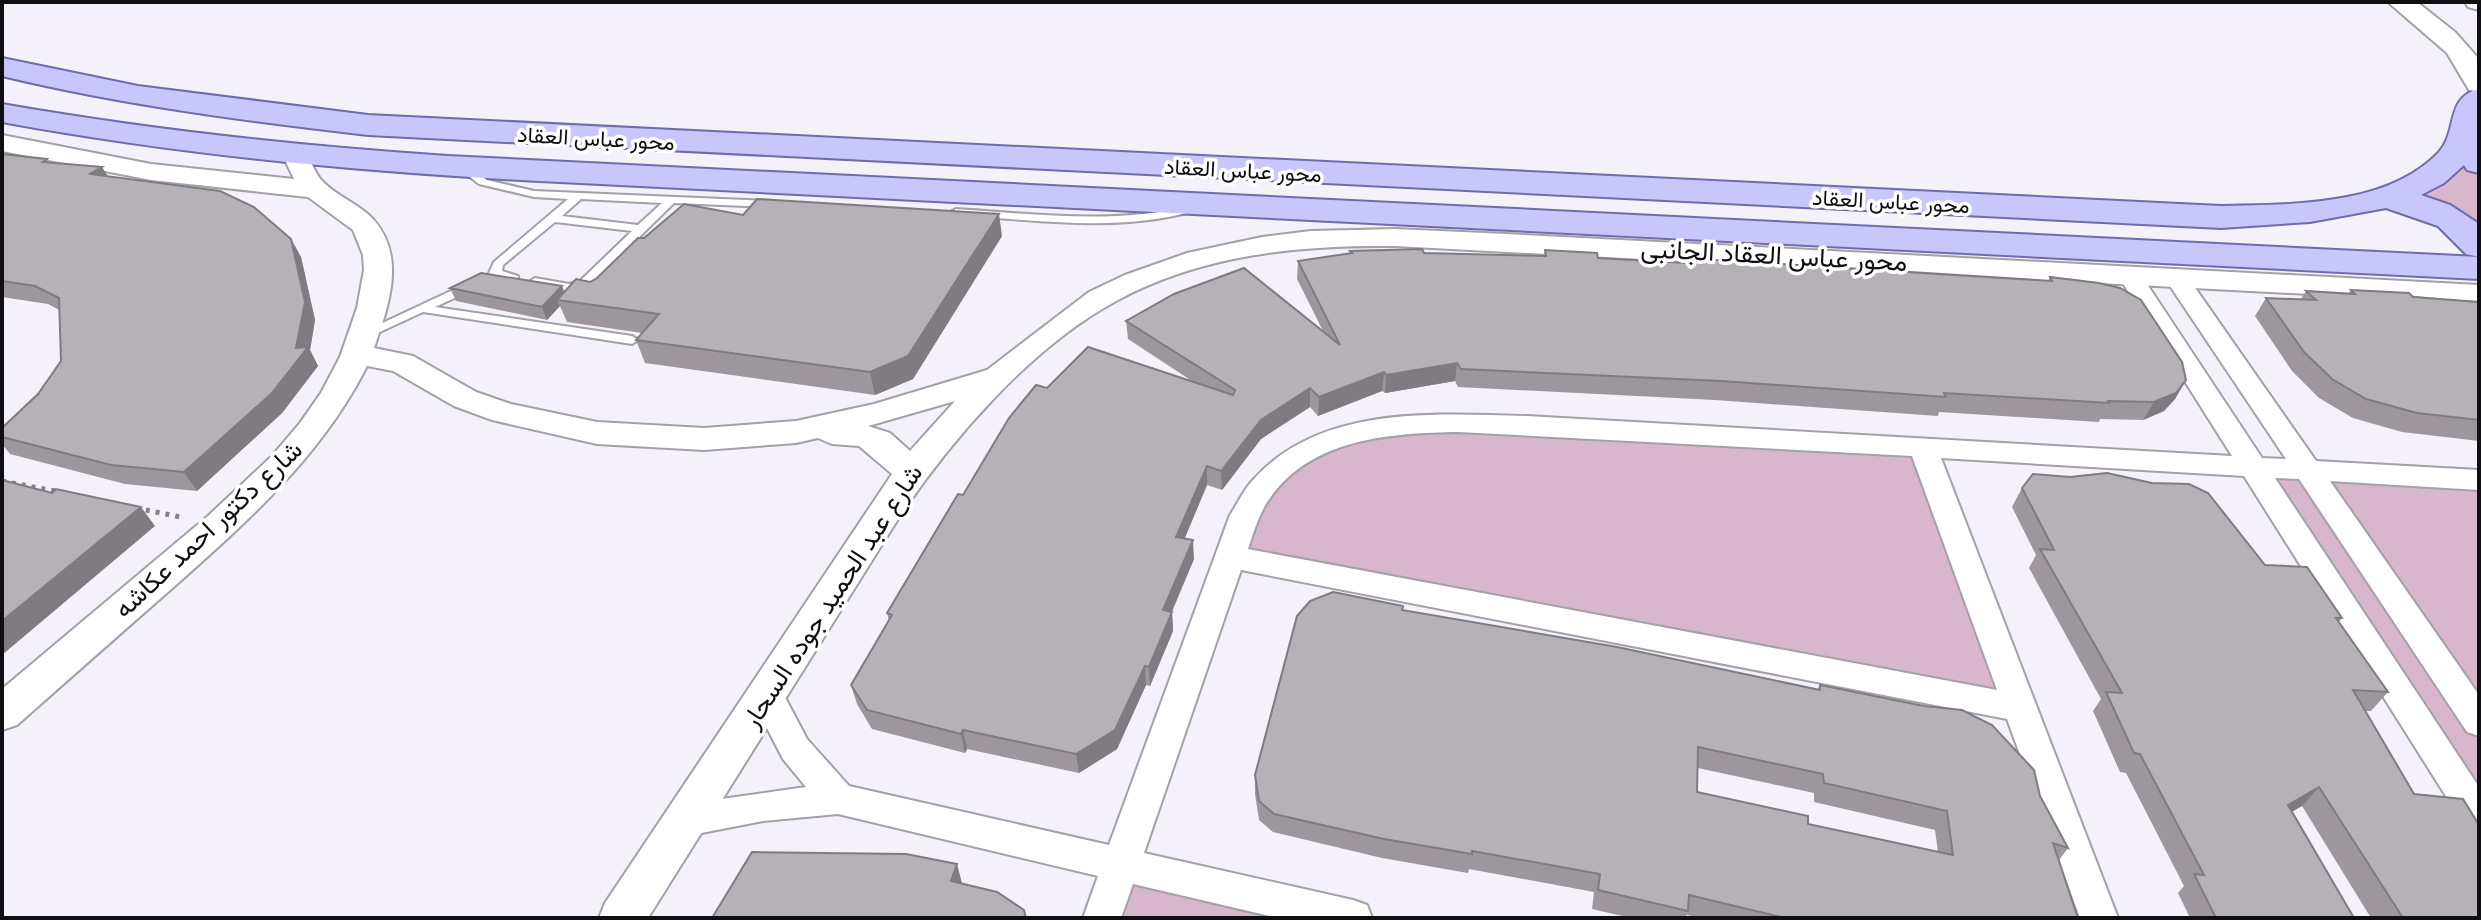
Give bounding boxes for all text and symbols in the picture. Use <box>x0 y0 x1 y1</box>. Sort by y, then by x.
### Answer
street label: محور عباس العقاد <box>517 121 675 156</box>
street label: محور عباس العقاد <box>1164 153 1322 188</box>
street label: محور عباس العقاد <box>1812 184 1970 219</box>
street label: محور عباس العقاد الجانبى <box>1640 232 1908 278</box>
street label: شارع دكتور احمد عكاشه <box>107 433 310 626</box>
street label: شارع عبد الحميد جوده السحار <box>734 458 931 736</box>

